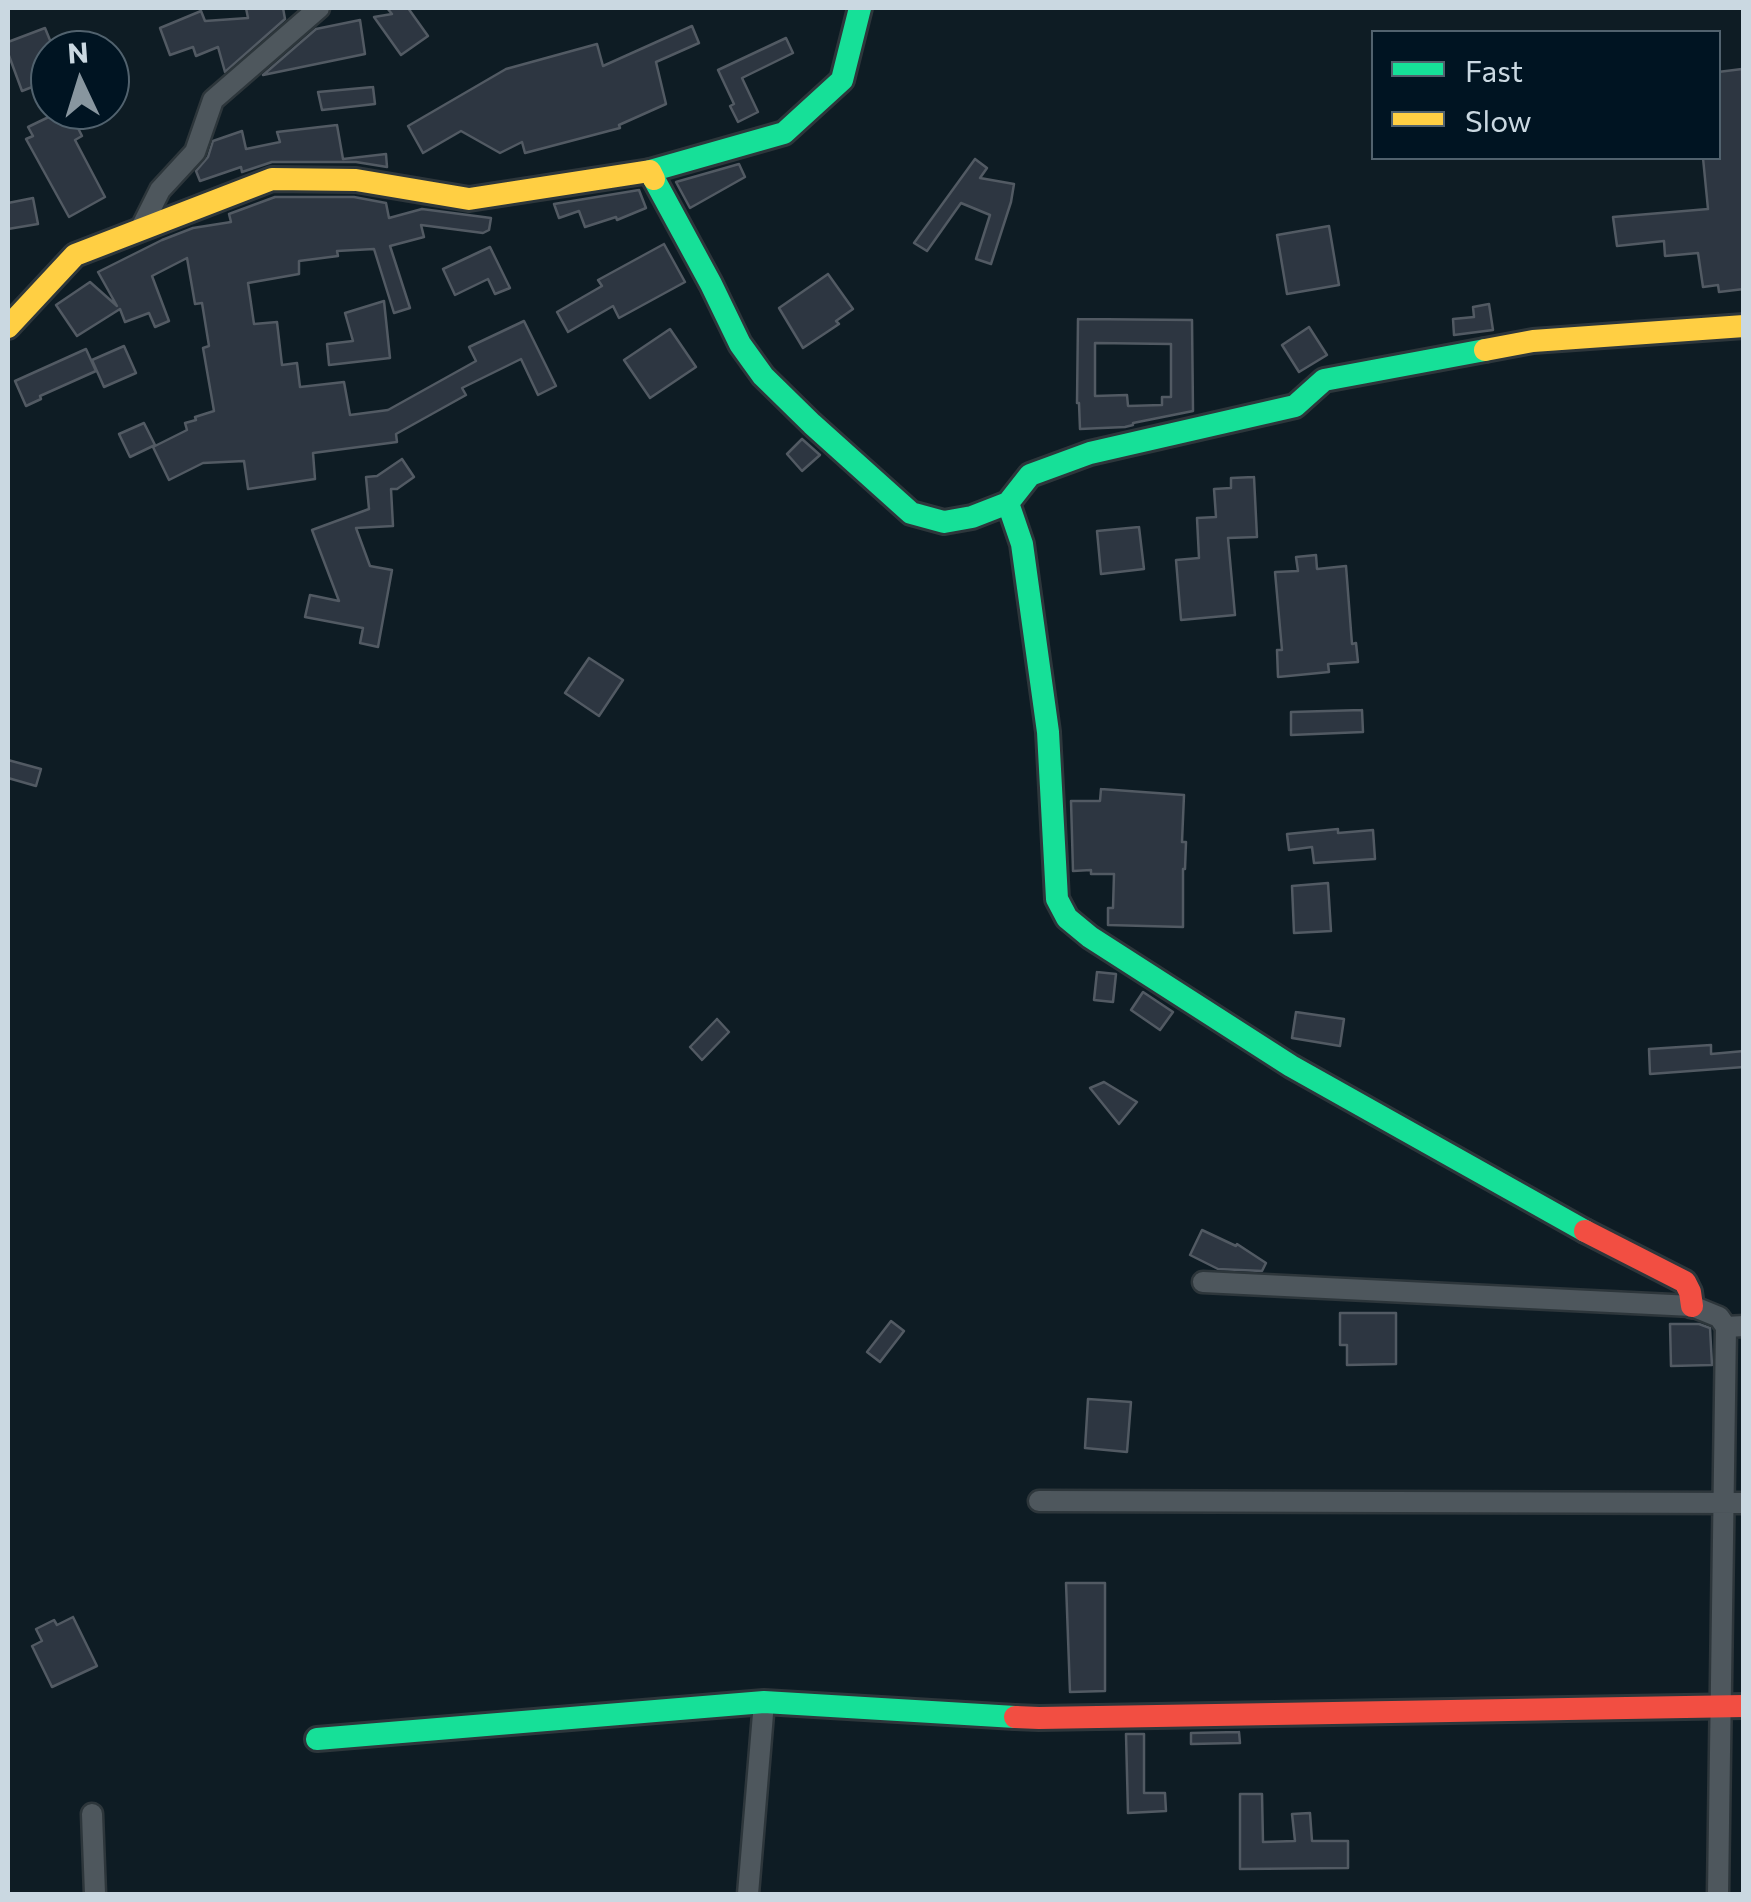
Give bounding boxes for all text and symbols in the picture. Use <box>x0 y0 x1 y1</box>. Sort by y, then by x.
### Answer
north arrow <box>30 30 130 130</box>
legend <box>1371 30 1721 160</box>
text: N <box>66 34 90 70</box>
text: Fast <box>1465 51 1523 88</box>
text: Slow <box>1465 101 1532 138</box>

